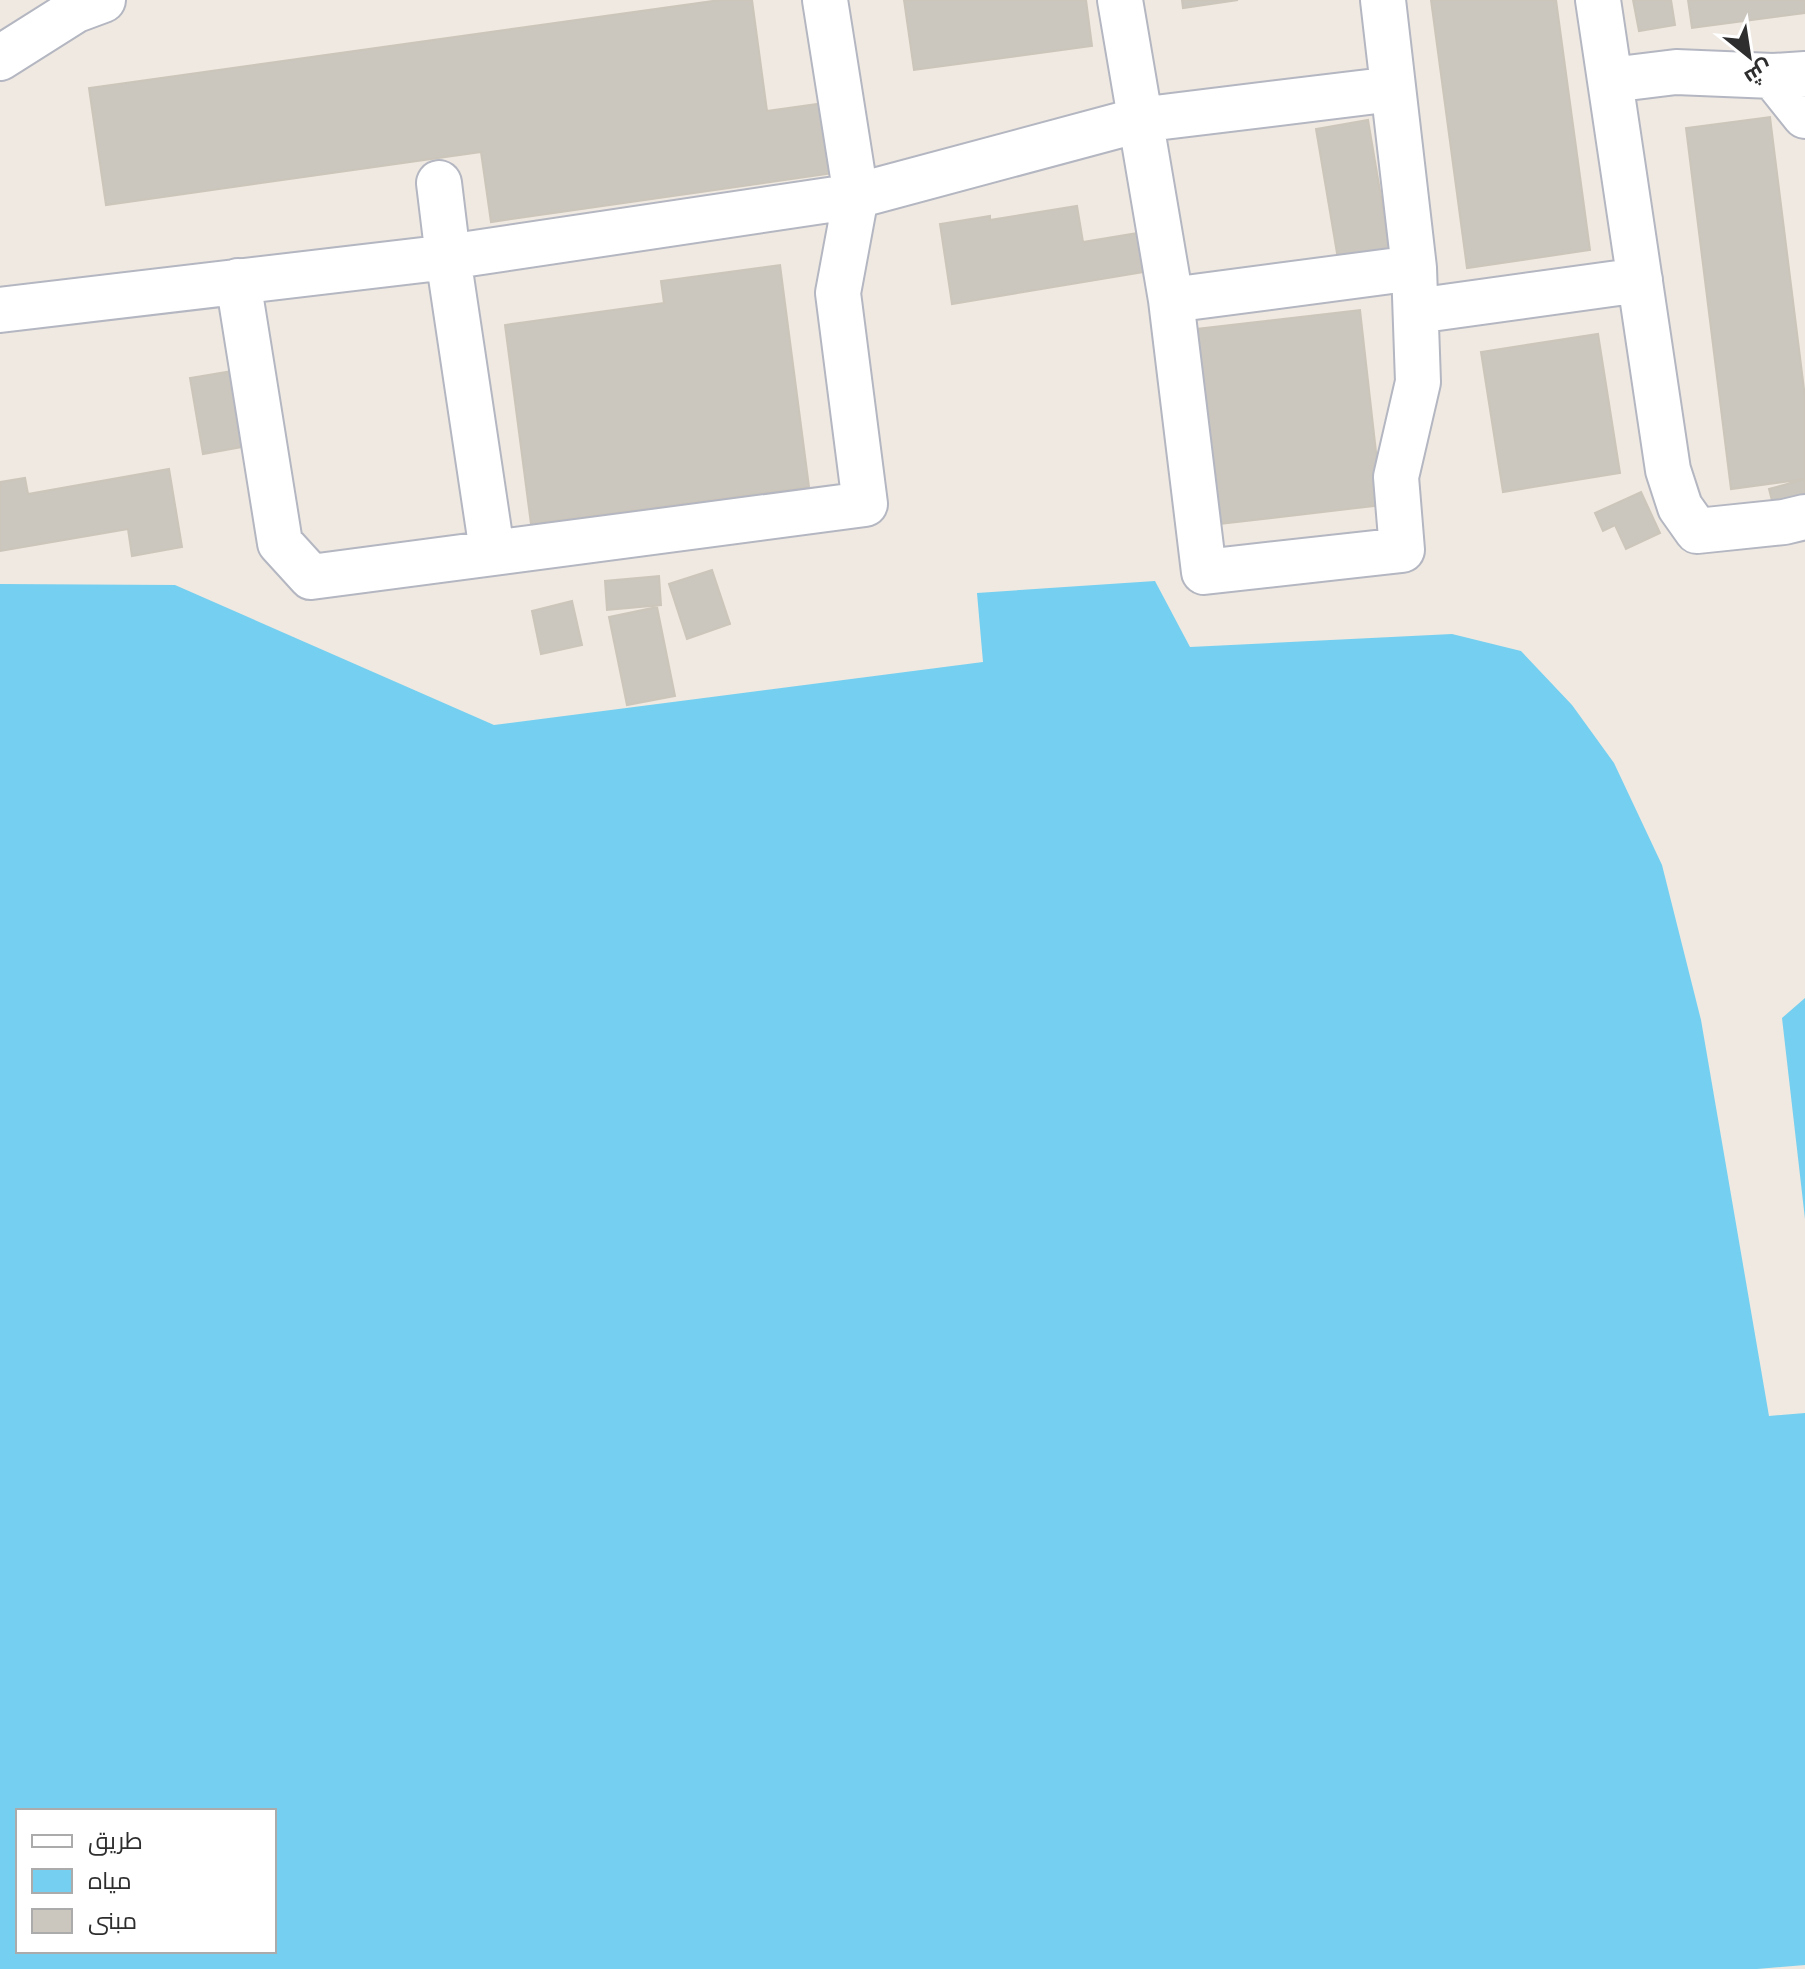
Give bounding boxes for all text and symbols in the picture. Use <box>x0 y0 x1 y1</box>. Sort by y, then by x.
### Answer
north arrow <box>1709 16 1789 96</box>
text: ش <box>1740 54 1778 93</box>
legend <box>16 1809 276 1953</box>
text: طريق <box>88 1825 143 1856</box>
text: مياه <box>88 1865 132 1894</box>
text: مبنى <box>88 1905 137 1935</box>

